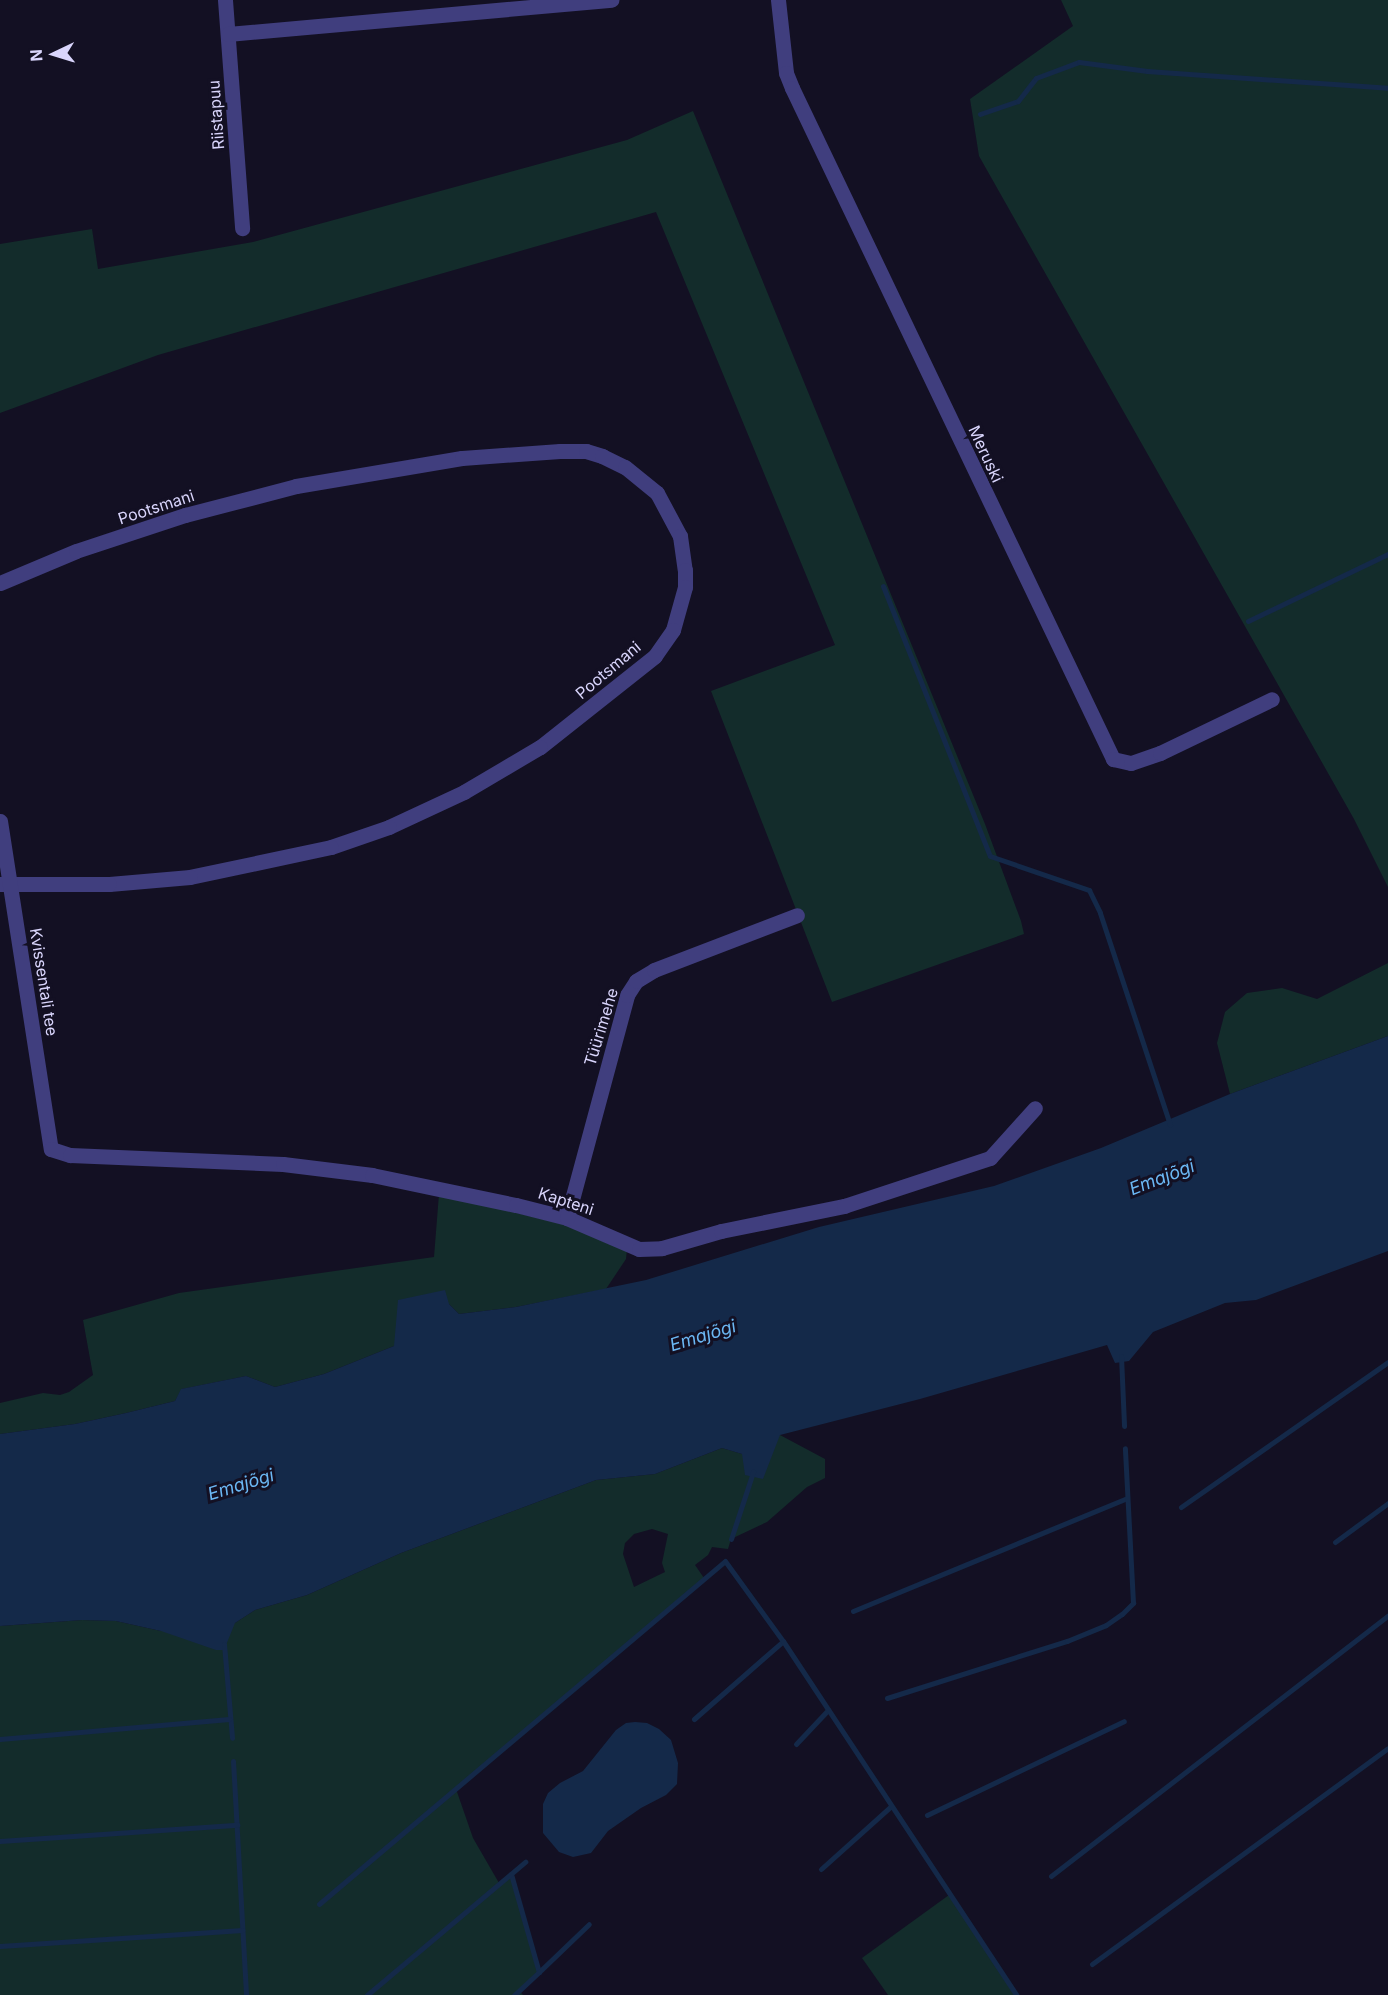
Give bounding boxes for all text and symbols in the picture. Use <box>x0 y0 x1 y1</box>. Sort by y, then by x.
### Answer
north arrow <box>24 24 84 84</box>
text: N <box>26 48 46 62</box>
street label: Riistapuu <box>204 80 228 150</box>
street label: Meruski <box>965 423 1007 485</box>
street label: Pootsmani <box>115 486 197 528</box>
street label: Pootsmani <box>572 637 644 703</box>
street label: Kvissentali tee <box>26 927 62 1037</box>
street label: Tüürimehe <box>580 986 622 1068</box>
water label: Emajõgi <box>1126 1156 1198 1200</box>
street label: Kapteni <box>536 1183 596 1219</box>
water label: Emajõgi <box>667 1316 739 1356</box>
water label: Emajõgi <box>205 1465 277 1505</box>

